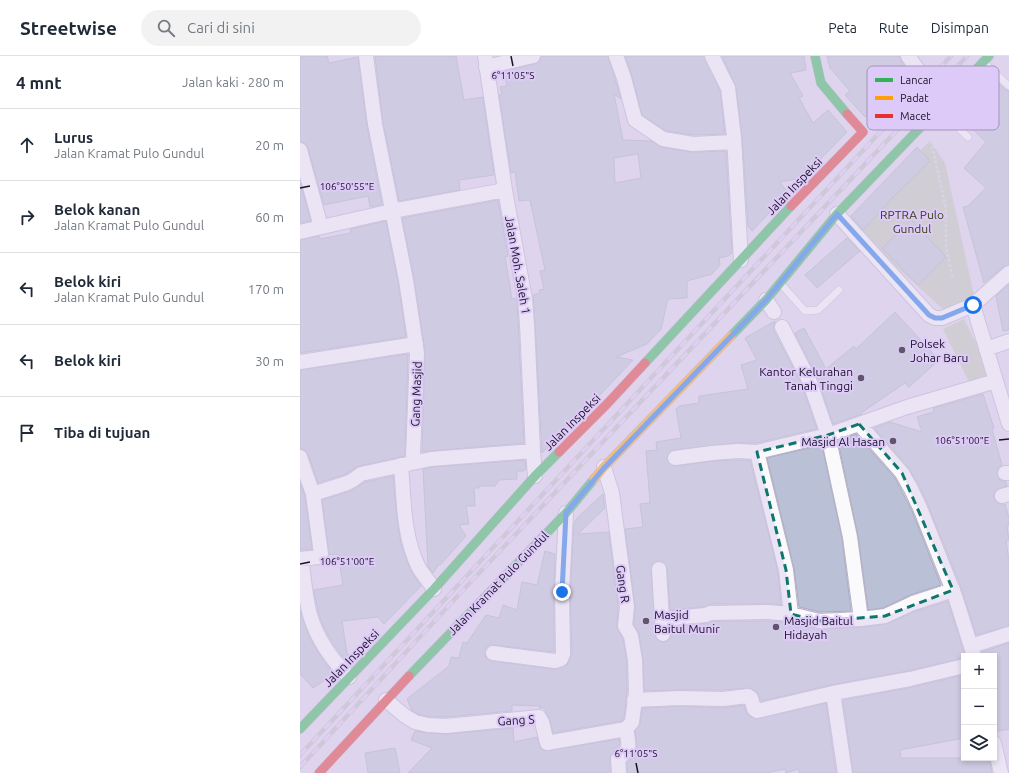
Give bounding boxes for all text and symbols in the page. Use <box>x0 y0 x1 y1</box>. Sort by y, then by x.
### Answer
search box <box>141 10 421 46</box>
text: Streetwise <box>20 17 117 39</box>
icon: search <box>155 17 177 39</box>
text: Cari di sini <box>187 19 255 36</box>
text: Peta <box>828 20 857 36</box>
text: Rute <box>879 20 909 36</box>
text: Disimpan <box>931 20 989 36</box>
legend <box>867 66 999 130</box>
text: 6°11'05"S <box>491 70 535 81</box>
text: 4 mnt <box>16 73 62 92</box>
text: Lancar <box>900 74 933 86</box>
text: Jalan kaki · 280 m <box>182 75 284 89</box>
text: Padat <box>900 92 929 104</box>
text: Macet <box>900 110 931 122</box>
text: Lurus <box>54 129 93 146</box>
icon: ahead <box>16 134 38 156</box>
text: 20 m <box>255 138 284 152</box>
text: Jalan Kramat Pulo Gundul <box>54 146 204 160</box>
street label: Jalan Inspeksi <box>764 155 824 217</box>
text: 106°50'55"E <box>320 181 375 192</box>
text: Belok kanan <box>54 201 140 218</box>
icon: right <box>16 206 38 228</box>
park label: RPTRA Pulo Gundul <box>880 208 944 235</box>
text: 60 m <box>255 210 284 224</box>
street label: Jalan Moh. Saleh 1 <box>503 215 533 315</box>
text: Jalan Kramat Pulo Gundul <box>54 218 204 232</box>
text: Belok kiri <box>54 273 121 290</box>
icon: left <box>16 278 38 300</box>
text: 170 m <box>248 282 284 296</box>
text: Jalan Kramat Pulo Gundul <box>54 290 204 304</box>
route start <box>964 296 982 314</box>
place label: Polsek Johar Baru <box>910 337 968 364</box>
marker: Polsek Johar Baru <box>897 345 907 355</box>
icon: left <box>16 350 38 372</box>
text: Belok kiri <box>54 352 121 369</box>
text: 30 m <box>255 354 284 368</box>
street label: Gang Masjid <box>408 361 424 427</box>
place label: Kantor Kelurahan Tanah Tinggi <box>759 365 853 392</box>
marker: Kantor Kelurahan Tanah Tinggi <box>856 373 866 383</box>
street label: Jalan Inspeksi <box>541 391 603 453</box>
icon: arrive <box>16 422 38 444</box>
text: Tiba di tujuan <box>54 424 150 441</box>
place label: Masjid Al Hasan <box>801 435 885 448</box>
text: 106°51'00"E <box>935 435 990 446</box>
marker: Masjid Al Hasan <box>888 436 898 446</box>
street label: Jalan Kramat Pulo Gundul <box>445 529 551 637</box>
text: 106°51'00"E <box>320 556 375 567</box>
street label: Gang R <box>614 564 632 604</box>
route end <box>553 583 571 601</box>
place label: Masjid Baitul Munir <box>654 608 720 635</box>
place label: Masjid Baitul Hidayah <box>784 614 853 641</box>
marker: Masjid Baitul Munir <box>641 616 651 626</box>
marker: Masjid Baitul Hidayah <box>771 622 781 632</box>
street label: Jalan Inspeksi <box>321 627 381 689</box>
map controls <box>961 653 997 761</box>
button: + <box>961 653 997 689</box>
button: − <box>961 689 997 725</box>
street label: Gang S <box>497 713 535 727</box>
button: layers <box>961 725 997 761</box>
text: 6°11'05"S <box>614 748 658 759</box>

